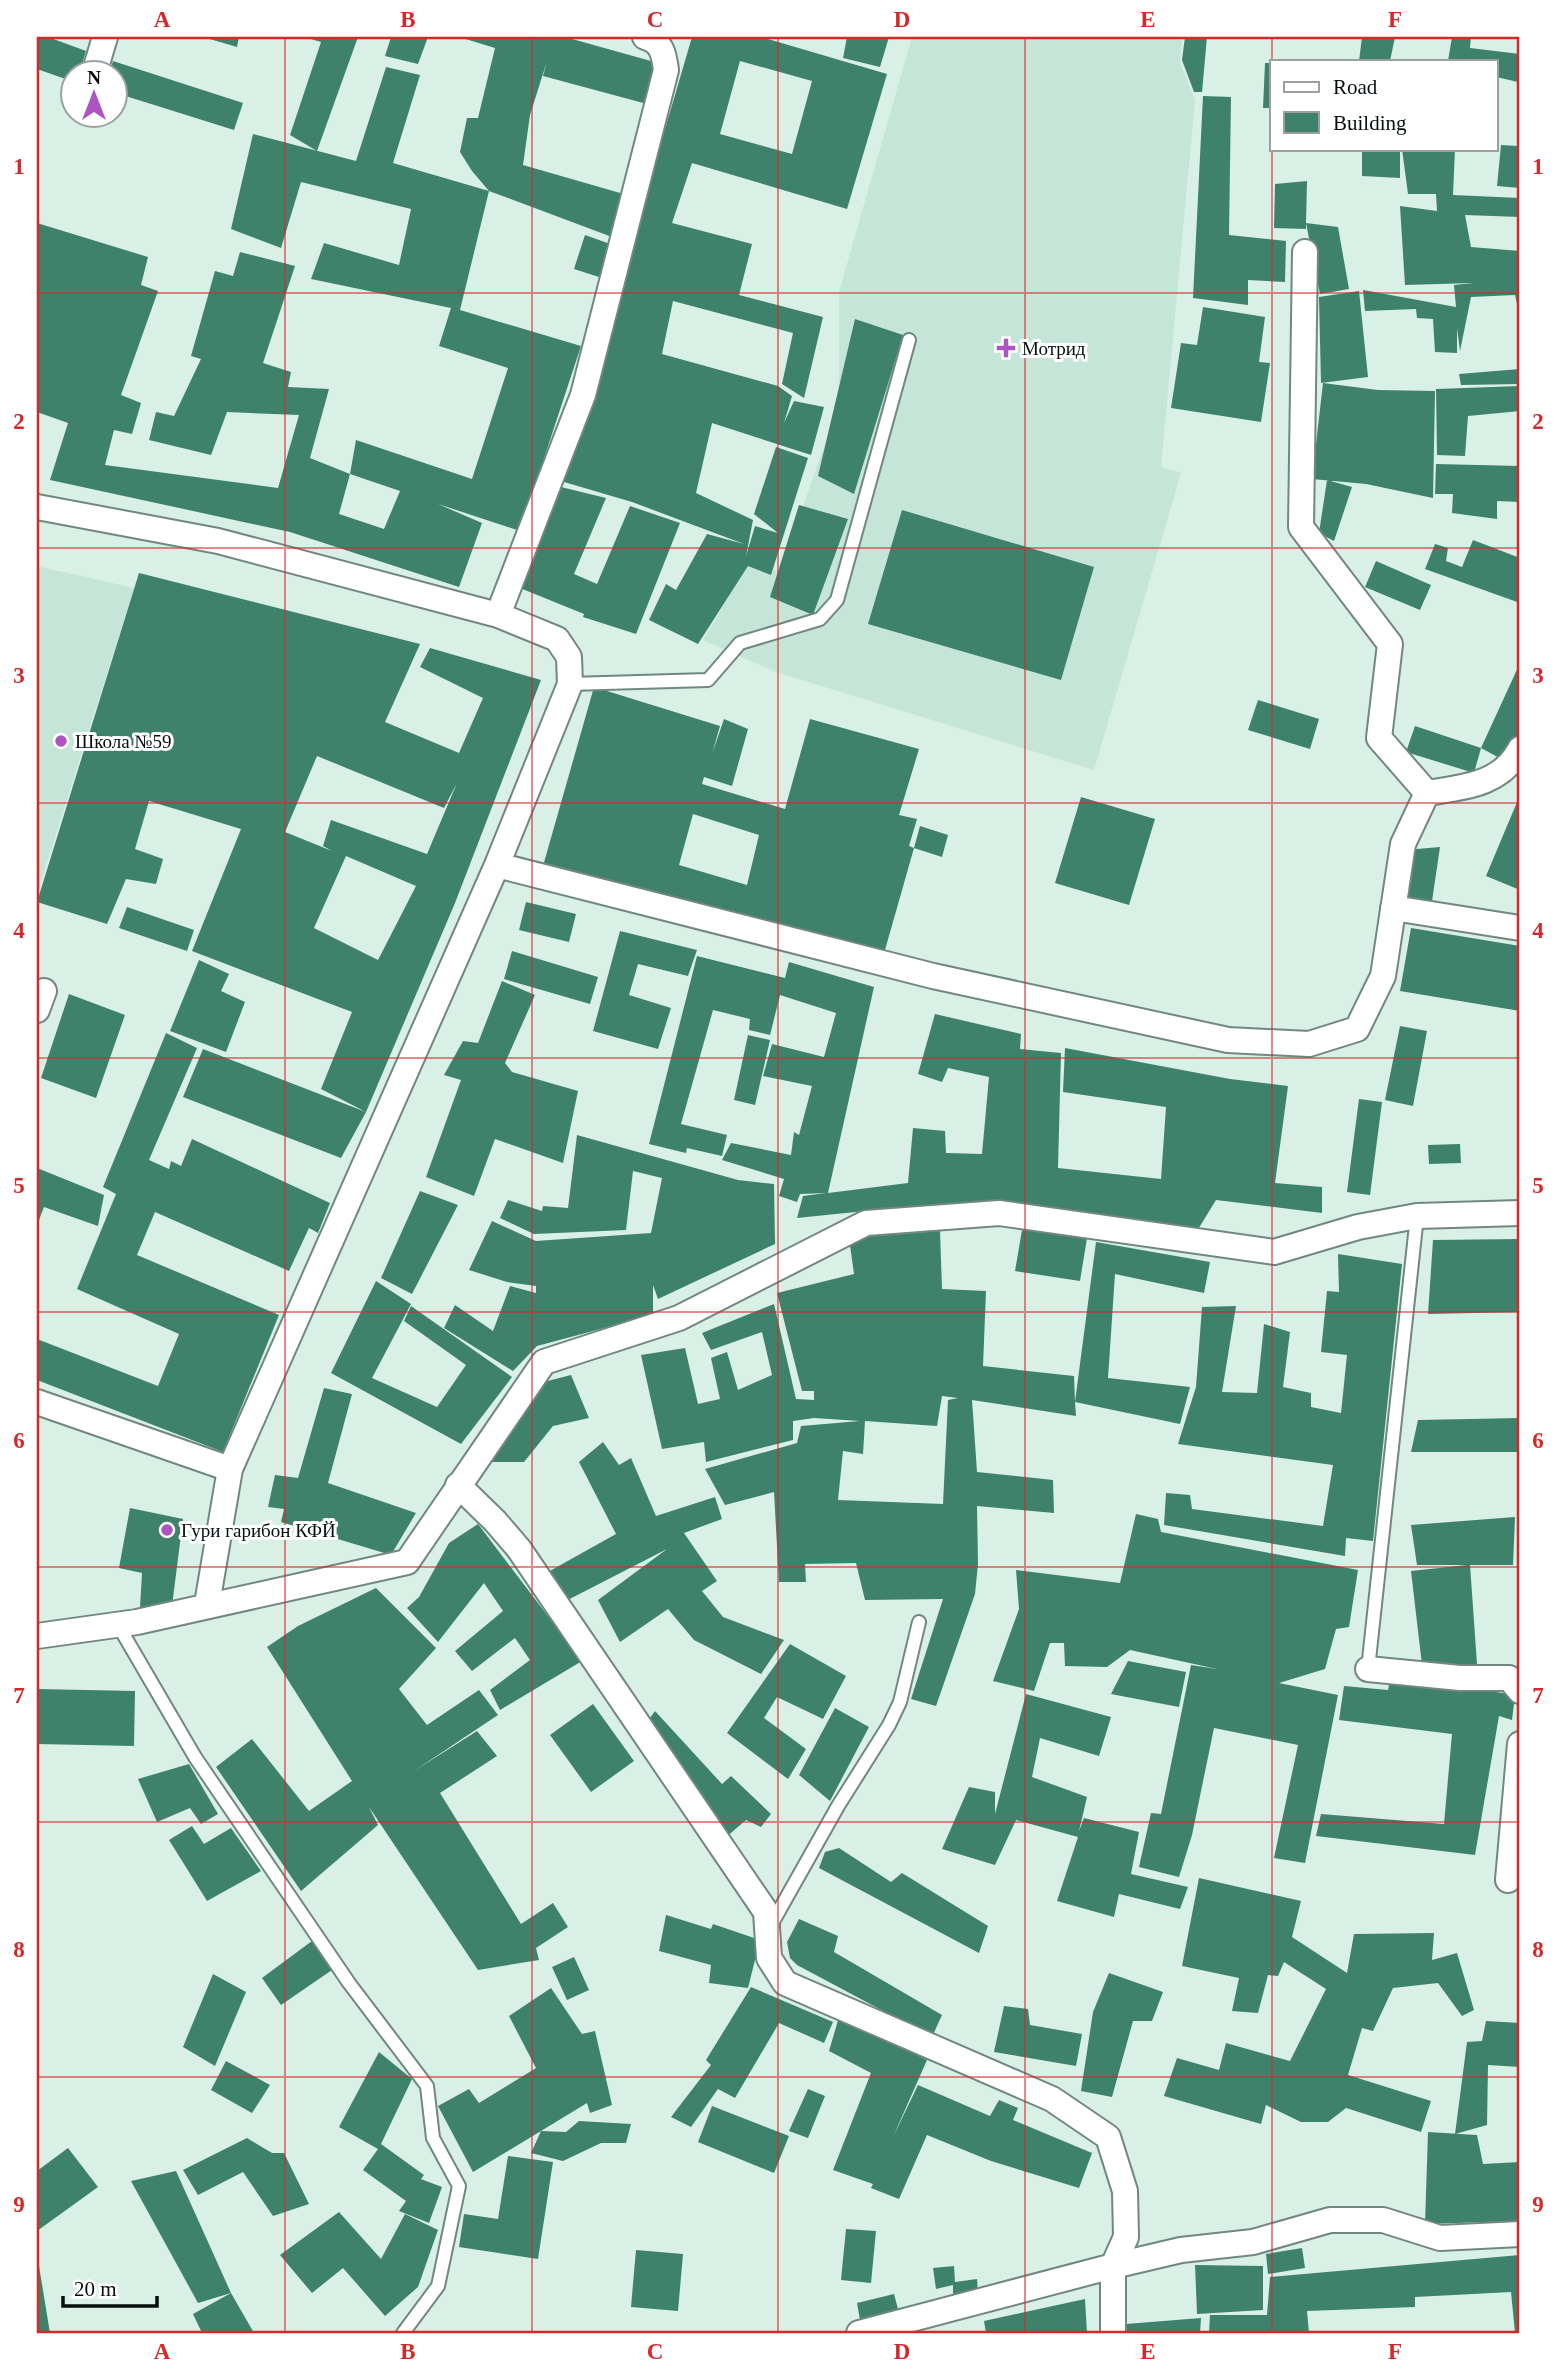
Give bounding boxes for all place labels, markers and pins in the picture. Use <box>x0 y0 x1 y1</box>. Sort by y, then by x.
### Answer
marker: Мотрид <box>996 338 1016 358</box>
place label: Мотрид <box>1022 338 1086 359</box>
place label: Школа №59 <box>75 731 171 752</box>
marker: Школа №59 <box>53 733 69 749</box>
place label: Гури гарибон КФЙ <box>181 1520 336 1541</box>
marker: Гури гарибон КФЙ <box>159 1522 175 1538</box>

